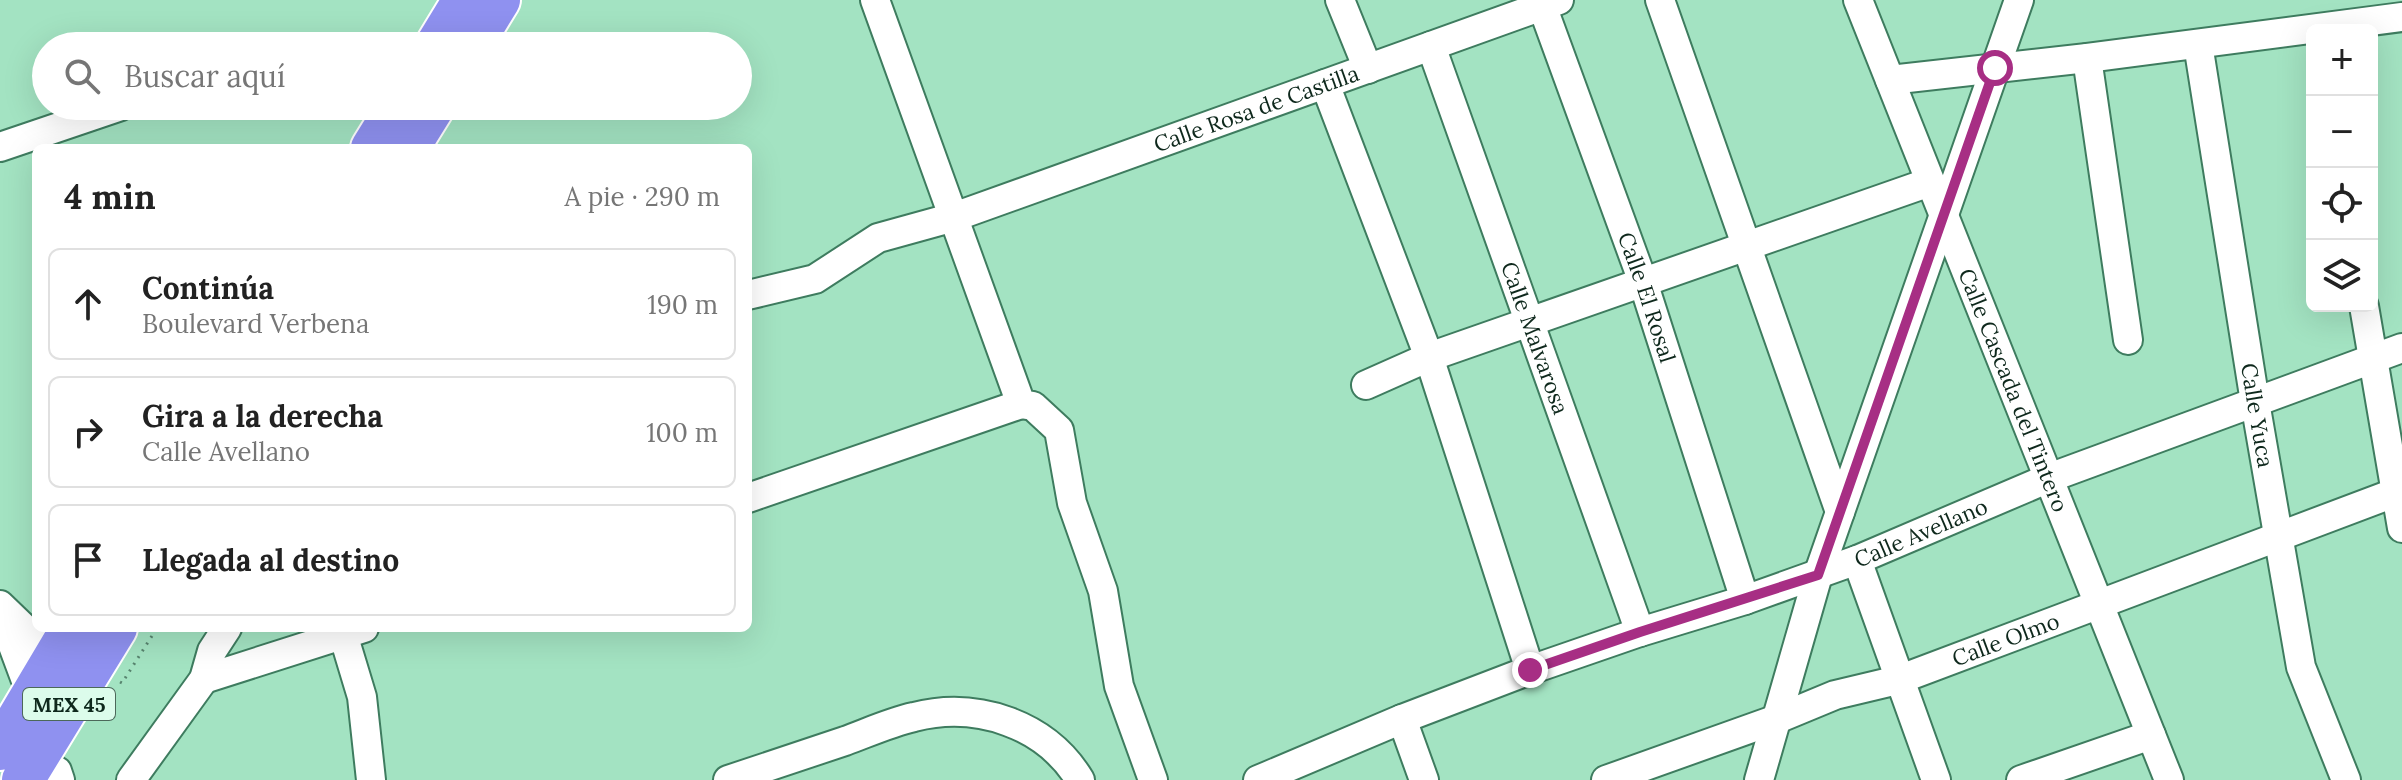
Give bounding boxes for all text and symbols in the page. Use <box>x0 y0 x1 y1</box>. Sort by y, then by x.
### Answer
map controls <box>2306 24 2378 312</box>
button: + <box>2306 24 2378 96</box>
search box <box>32 32 752 120</box>
route start <box>1977 50 2013 86</box>
icon: search <box>60 54 104 98</box>
text: Buscar aquí <box>124 57 285 95</box>
street label: Calle Rosa de Castilla <box>1150 59 1363 158</box>
button: − <box>2306 96 2378 168</box>
button: locate <box>2306 168 2378 240</box>
text: 4 min <box>64 175 156 218</box>
text: A pie · 290 m <box>565 180 720 213</box>
street label: Calle El Rosal <box>1612 228 1682 366</box>
button: layers <box>2306 240 2378 312</box>
street label: Calle Malvarosa <box>1495 258 1575 418</box>
street label: Calle Cascada del Tintero <box>1952 264 2075 516</box>
text: Continúa <box>142 269 274 307</box>
icon: ahead <box>66 282 110 326</box>
text: 190 m <box>647 288 718 321</box>
text: Boulevard Verbena <box>142 307 369 340</box>
street label: Calle Yuca <box>2235 361 2280 470</box>
text: Gira a la derecha <box>142 397 383 435</box>
icon: right <box>66 410 110 454</box>
text: 100 m <box>646 416 718 449</box>
text: Calle Avellano <box>142 435 310 468</box>
street label: Calle Avellano <box>1850 492 1992 574</box>
icon: arrive <box>66 538 110 582</box>
text: Llegada al destino <box>142 541 399 579</box>
street label: Calle Olmo <box>1948 607 2063 672</box>
route end <box>1512 652 1548 688</box>
road number: MEX 45 <box>23 688 115 720</box>

